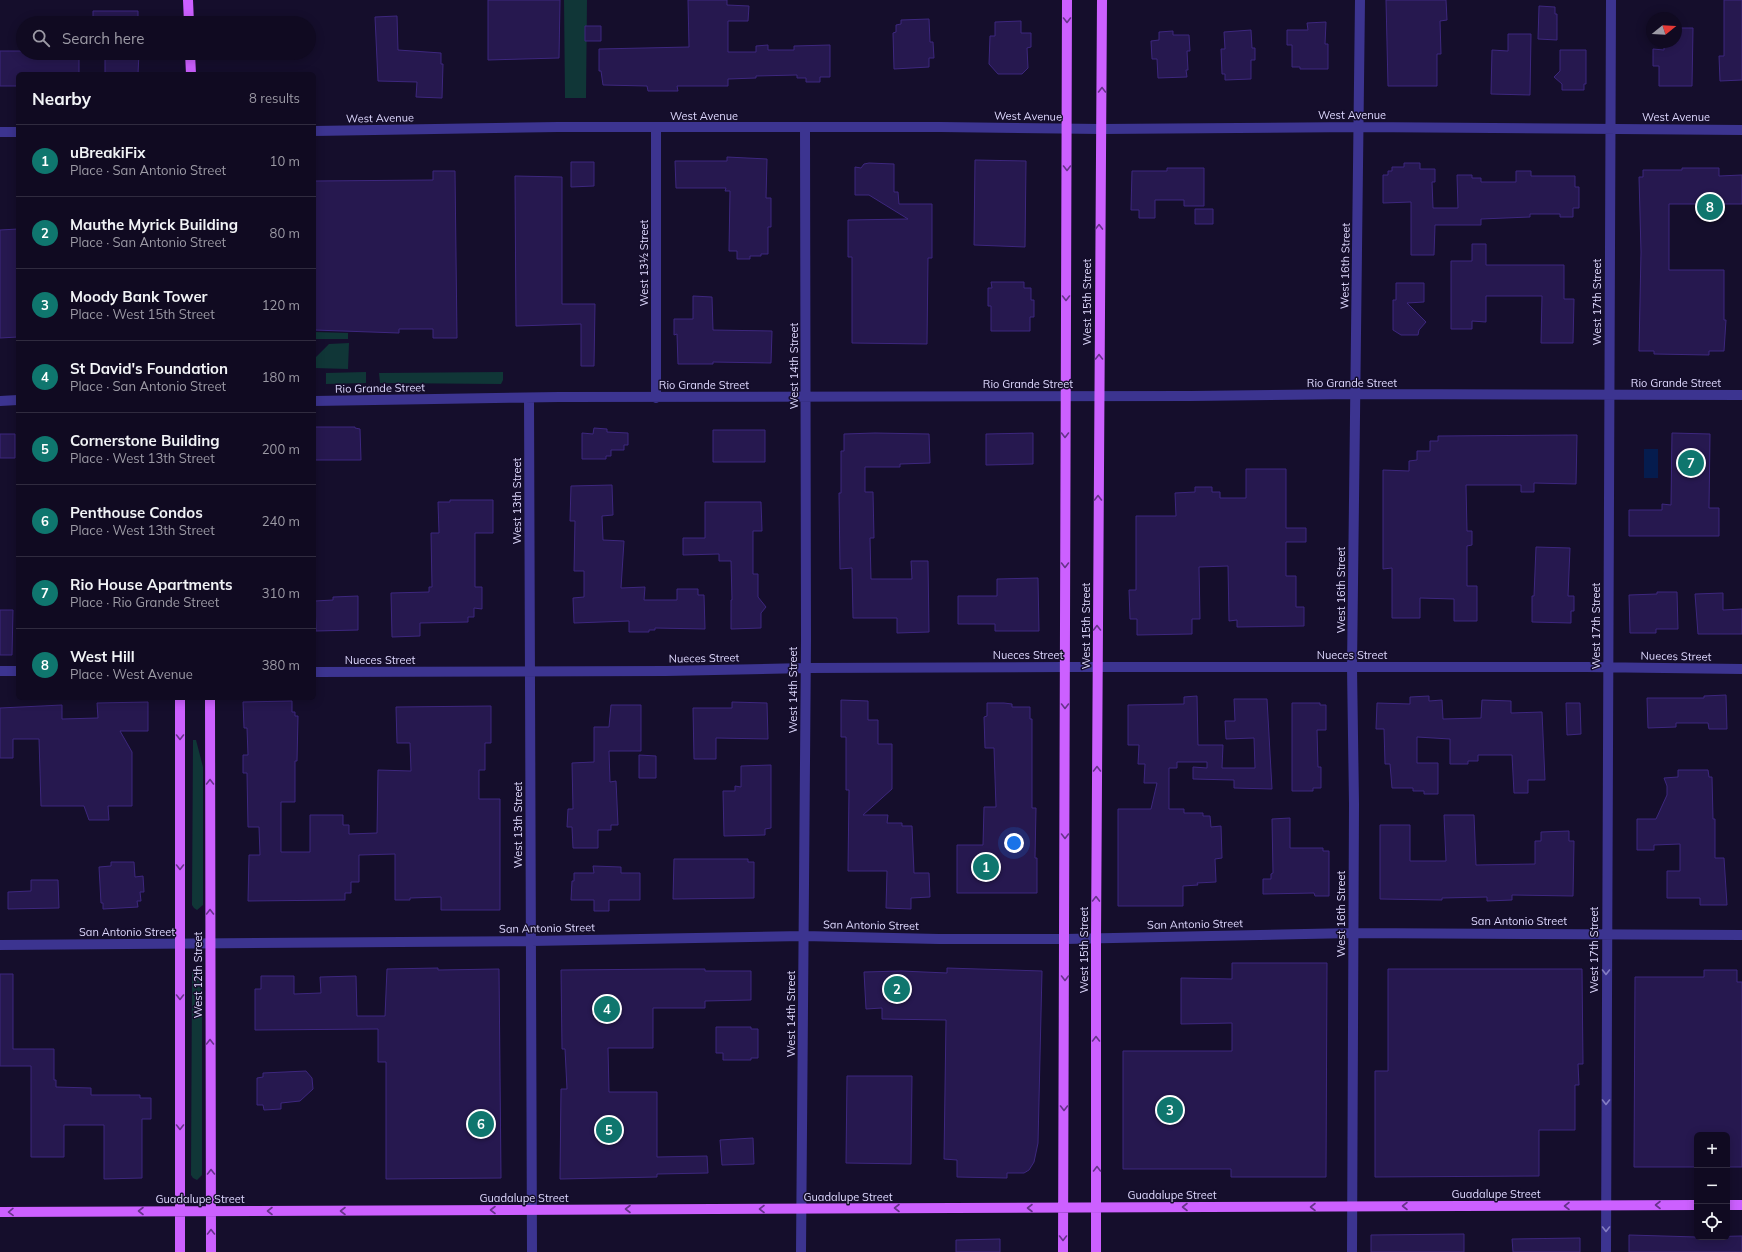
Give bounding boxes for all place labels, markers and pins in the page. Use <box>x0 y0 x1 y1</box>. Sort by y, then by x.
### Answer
pin: 8 <box>1697 192 1723 222</box>
pin: 7 <box>1678 448 1704 478</box>
pin: 1 <box>973 852 999 882</box>
pin: 2 <box>884 974 910 1004</box>
pin: 4 <box>594 994 620 1024</box>
pin: 3 <box>1157 1095 1183 1125</box>
pin: 6 <box>468 1109 494 1139</box>
pin: 5 <box>596 1115 622 1145</box>

